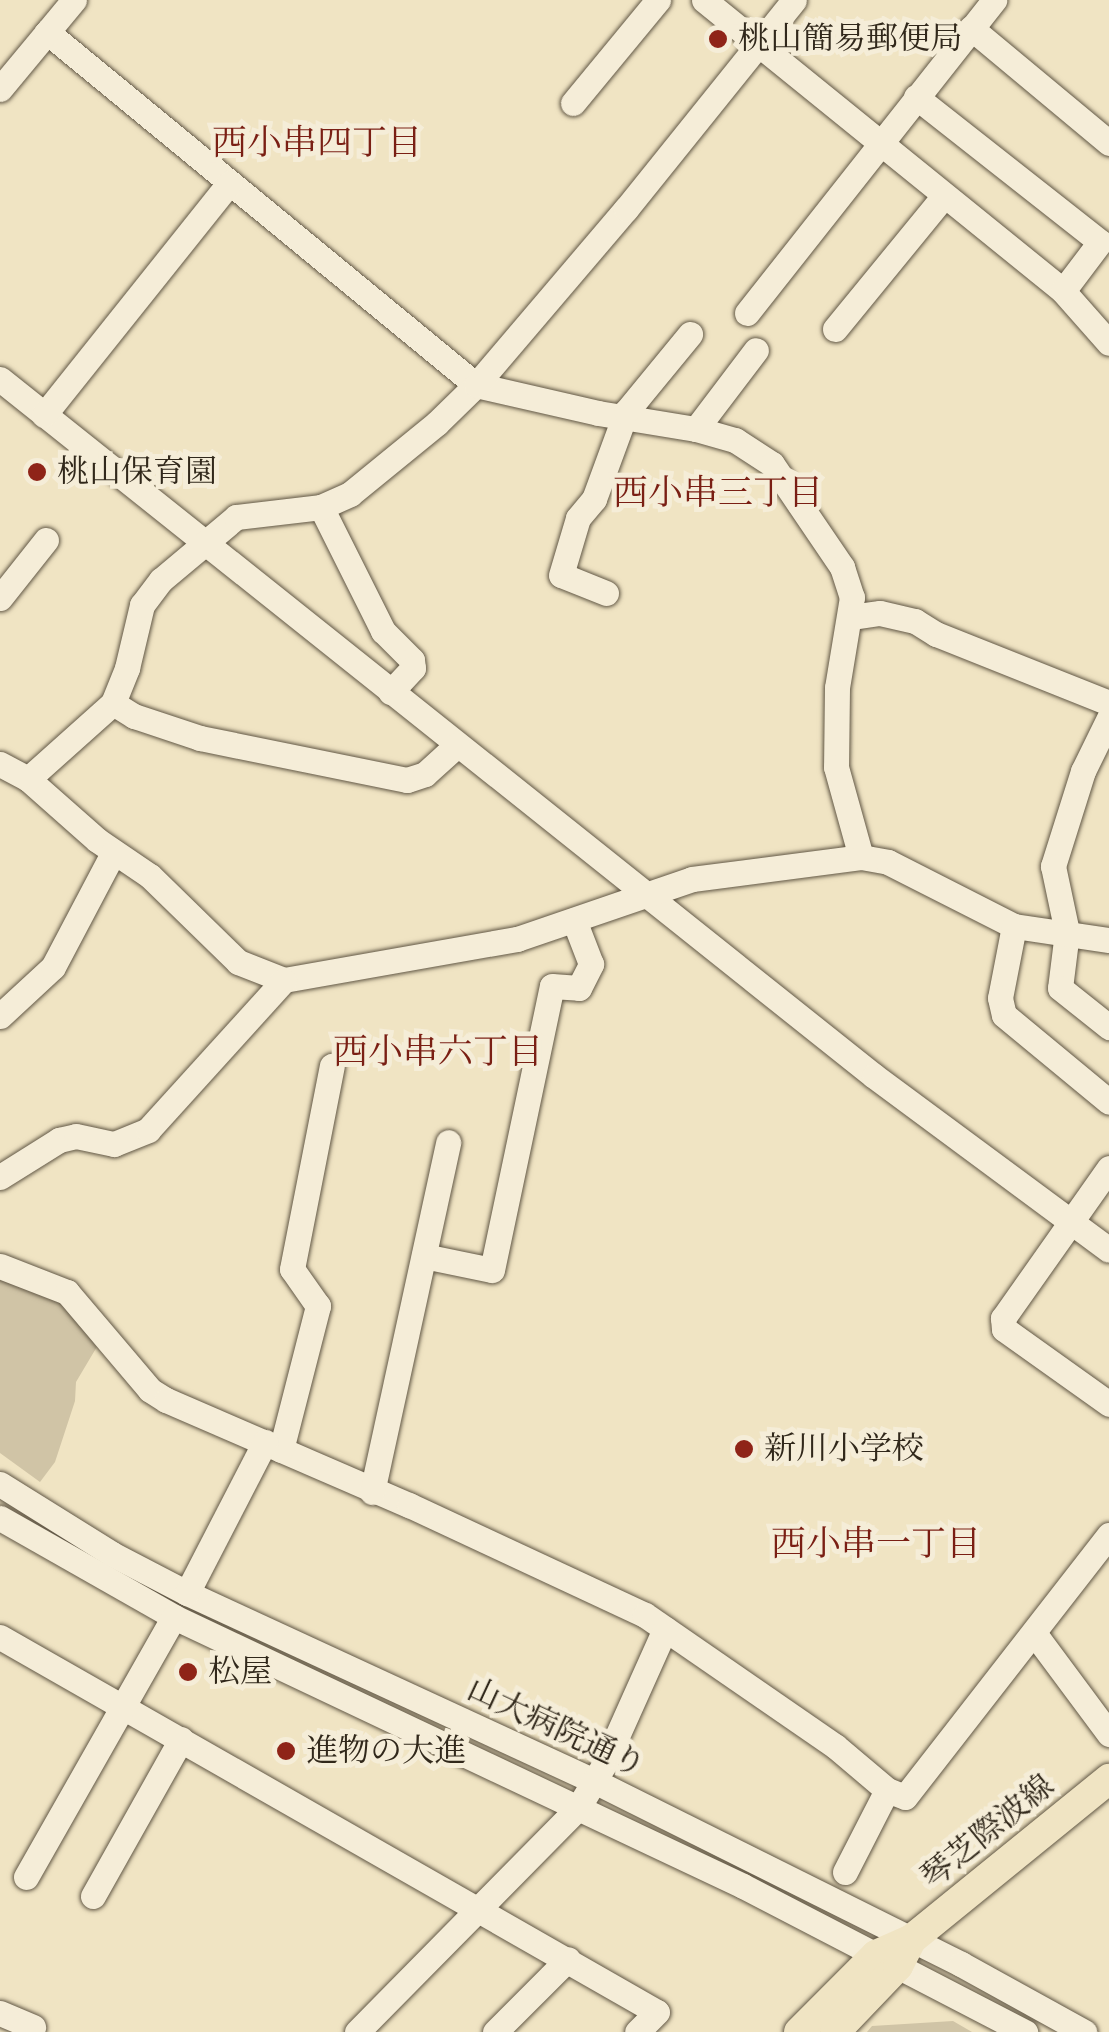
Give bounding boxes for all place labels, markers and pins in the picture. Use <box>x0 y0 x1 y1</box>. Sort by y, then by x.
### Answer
place label: 桃山簡易郵便局 <box>738 20 962 58</box>
marker: 桃山簡易郵便局 <box>707 28 729 50</box>
place label: 桃山保育園 <box>57 453 217 491</box>
marker: 桃山保育園 <box>26 461 48 483</box>
place label: 新川小学校 <box>764 1430 924 1468</box>
marker: 新川小学校 <box>733 1438 755 1460</box>
place label: 松屋 <box>208 1653 272 1691</box>
marker: 松屋 <box>177 1661 199 1683</box>
place label: 進物の大進 <box>306 1732 466 1770</box>
marker: 進物の大進 <box>275 1740 297 1762</box>

